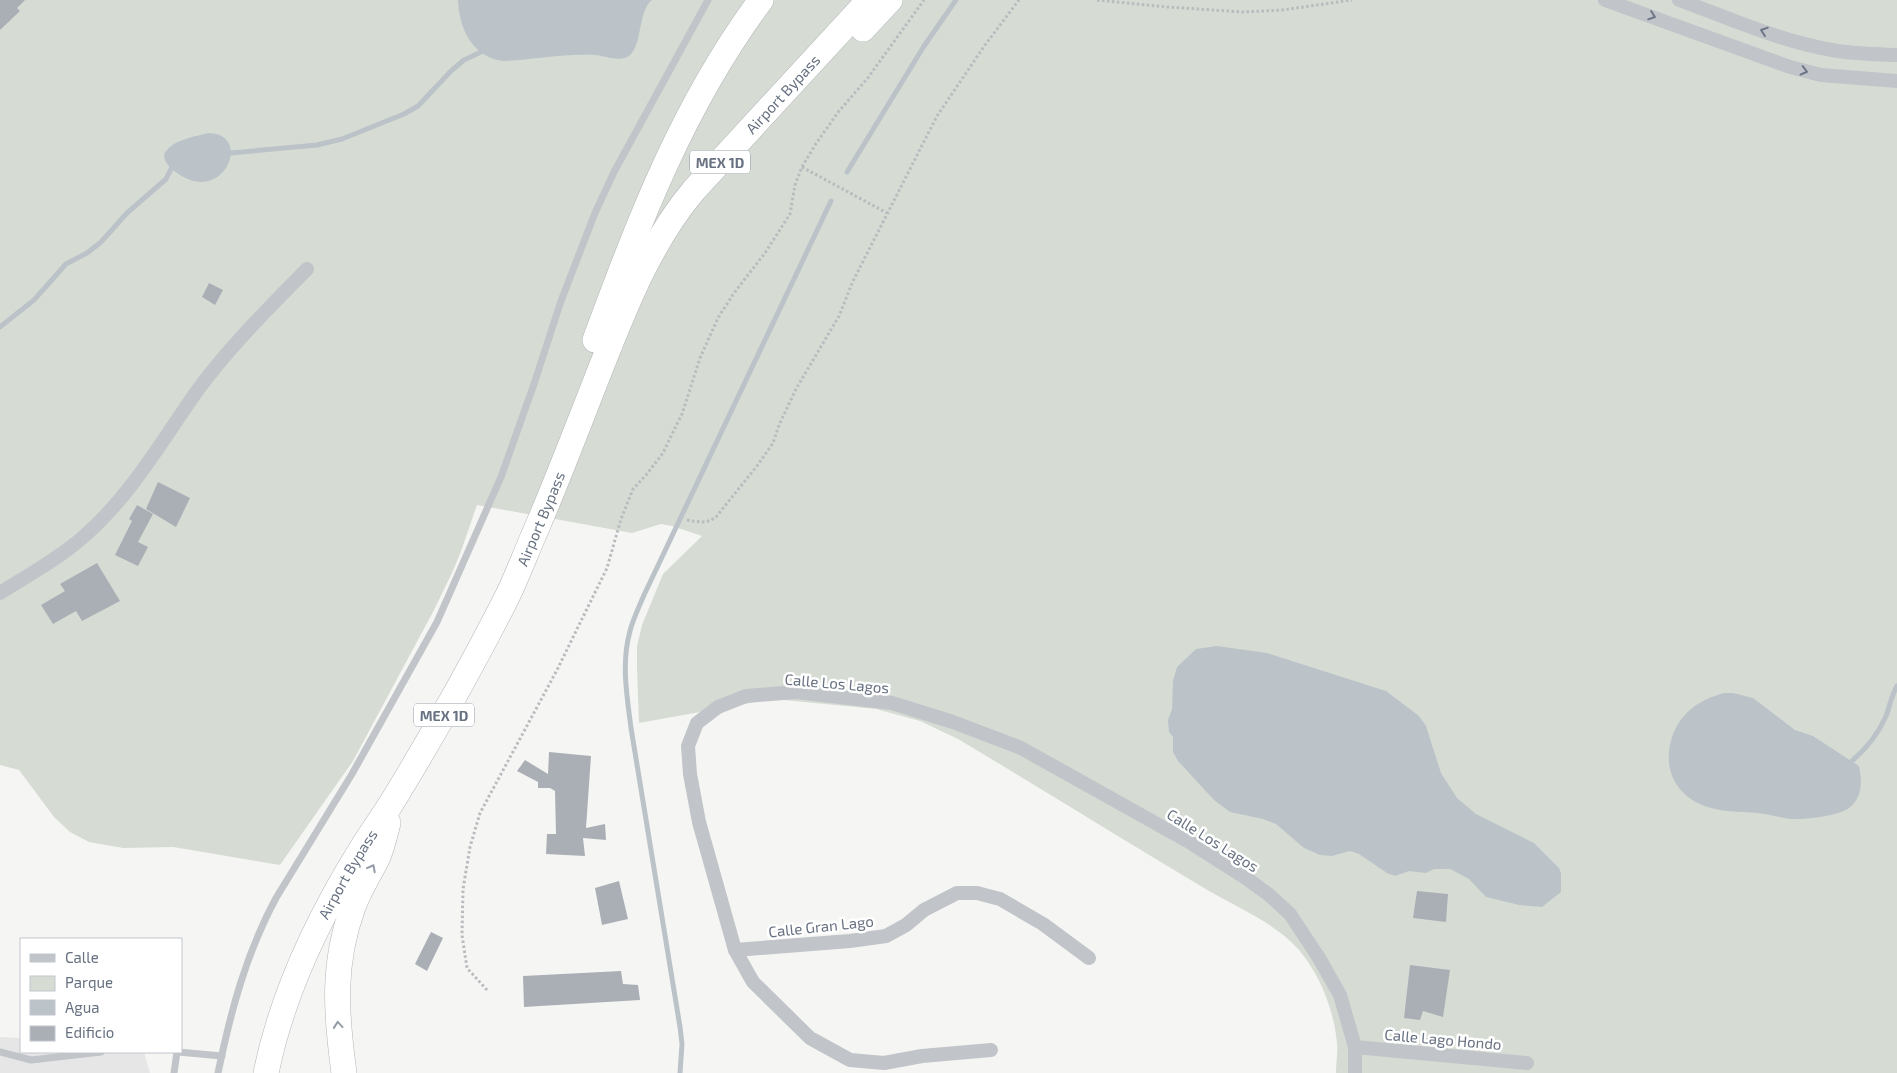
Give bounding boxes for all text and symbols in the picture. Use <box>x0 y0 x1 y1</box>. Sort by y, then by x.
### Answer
one-way arrow <box>1647 10 1655 20</box>
one-way arrow <box>1760 27 1769 37</box>
street label: Airport Bypass <box>742 51 823 137</box>
one-way arrow <box>1800 65 1809 76</box>
road number: MEX 1D <box>690 150 750 173</box>
street label: Airport Bypass <box>513 469 568 569</box>
street label: Calle Los Lagos <box>784 669 890 697</box>
road number: MEX 1D <box>414 704 474 726</box>
street label: Calle Los Lagos <box>1164 805 1262 875</box>
street label: Airport Bypass <box>314 826 381 922</box>
one-way arrow <box>366 865 376 874</box>
street label: Calle Gran Lago <box>768 912 874 940</box>
legend <box>20 938 182 1053</box>
text: Calle <box>65 948 99 966</box>
text: Parque <box>65 973 113 991</box>
text: Agua <box>65 998 100 1016</box>
one-way arrow <box>333 1020 344 1028</box>
text: Edificio <box>65 1023 114 1041</box>
street label: Calle Lago Hondo <box>1384 1025 1502 1053</box>

